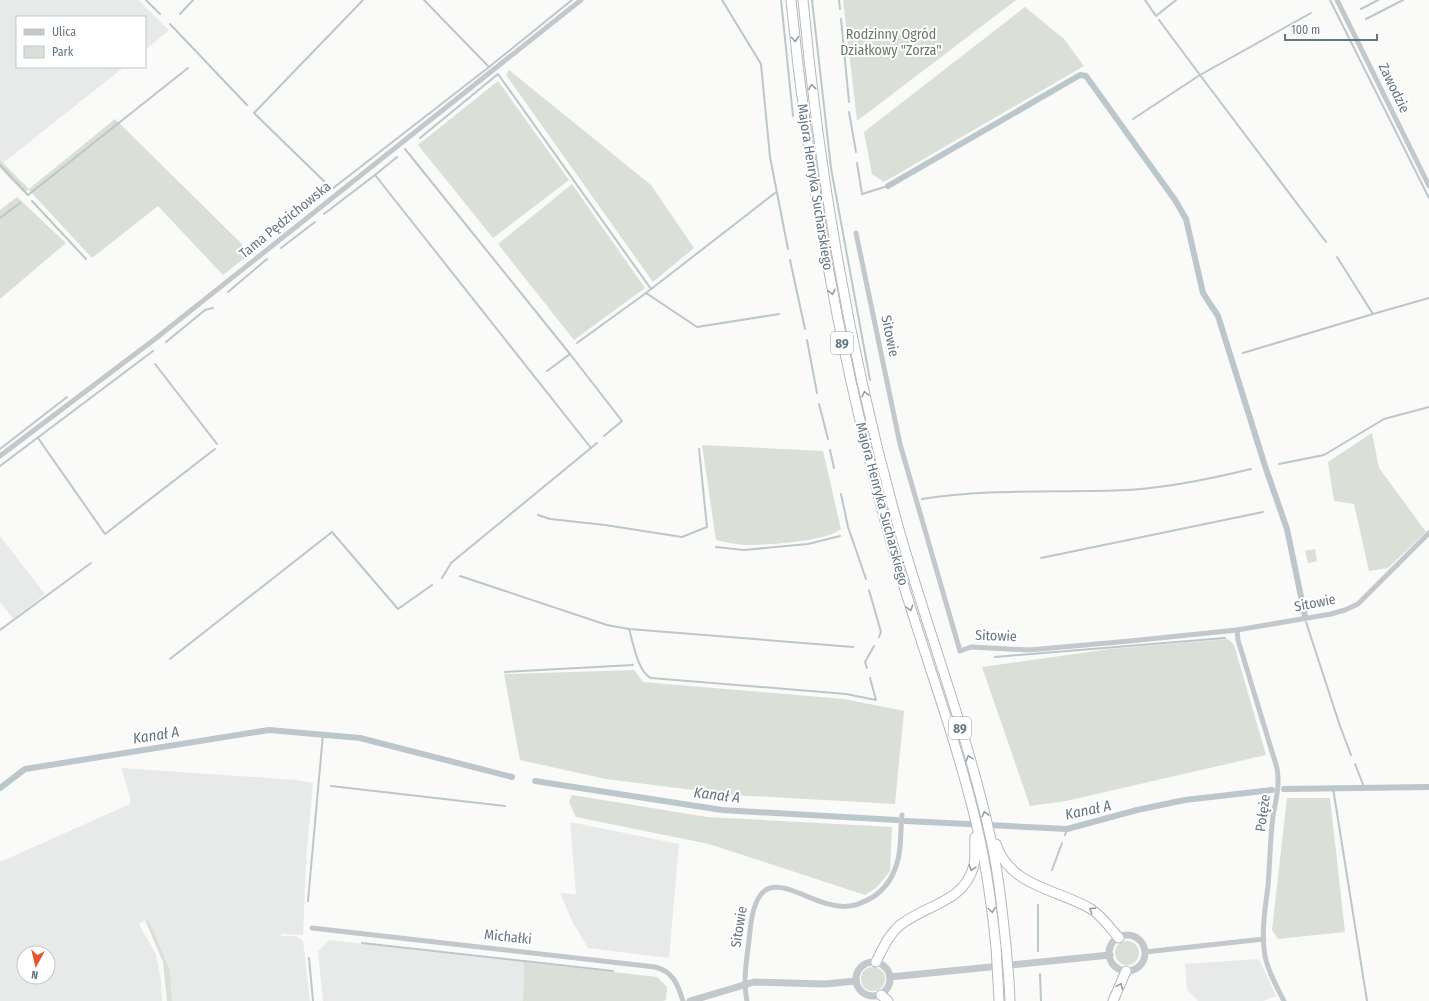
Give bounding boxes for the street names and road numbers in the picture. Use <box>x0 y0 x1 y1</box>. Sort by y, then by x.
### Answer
street label: Zawodzie <box>1375 60 1413 116</box>
street label: Majora Henryka Sucharskiego <box>793 103 837 271</box>
street label: Tama Pędzichowska <box>236 178 334 262</box>
street label: Sitowie <box>877 314 903 358</box>
road number: 89 <box>831 332 853 354</box>
street label: Majora Henryka Sucharskiego <box>852 420 912 588</box>
street label: Sitowie <box>1293 591 1337 615</box>
street label: Sitowie <box>975 627 1017 645</box>
road number: 89 <box>949 717 971 739</box>
street label: Połęże <box>1252 793 1274 833</box>
street label: Sitowie <box>727 905 751 949</box>
street label: Michałki <box>483 926 533 948</box>

